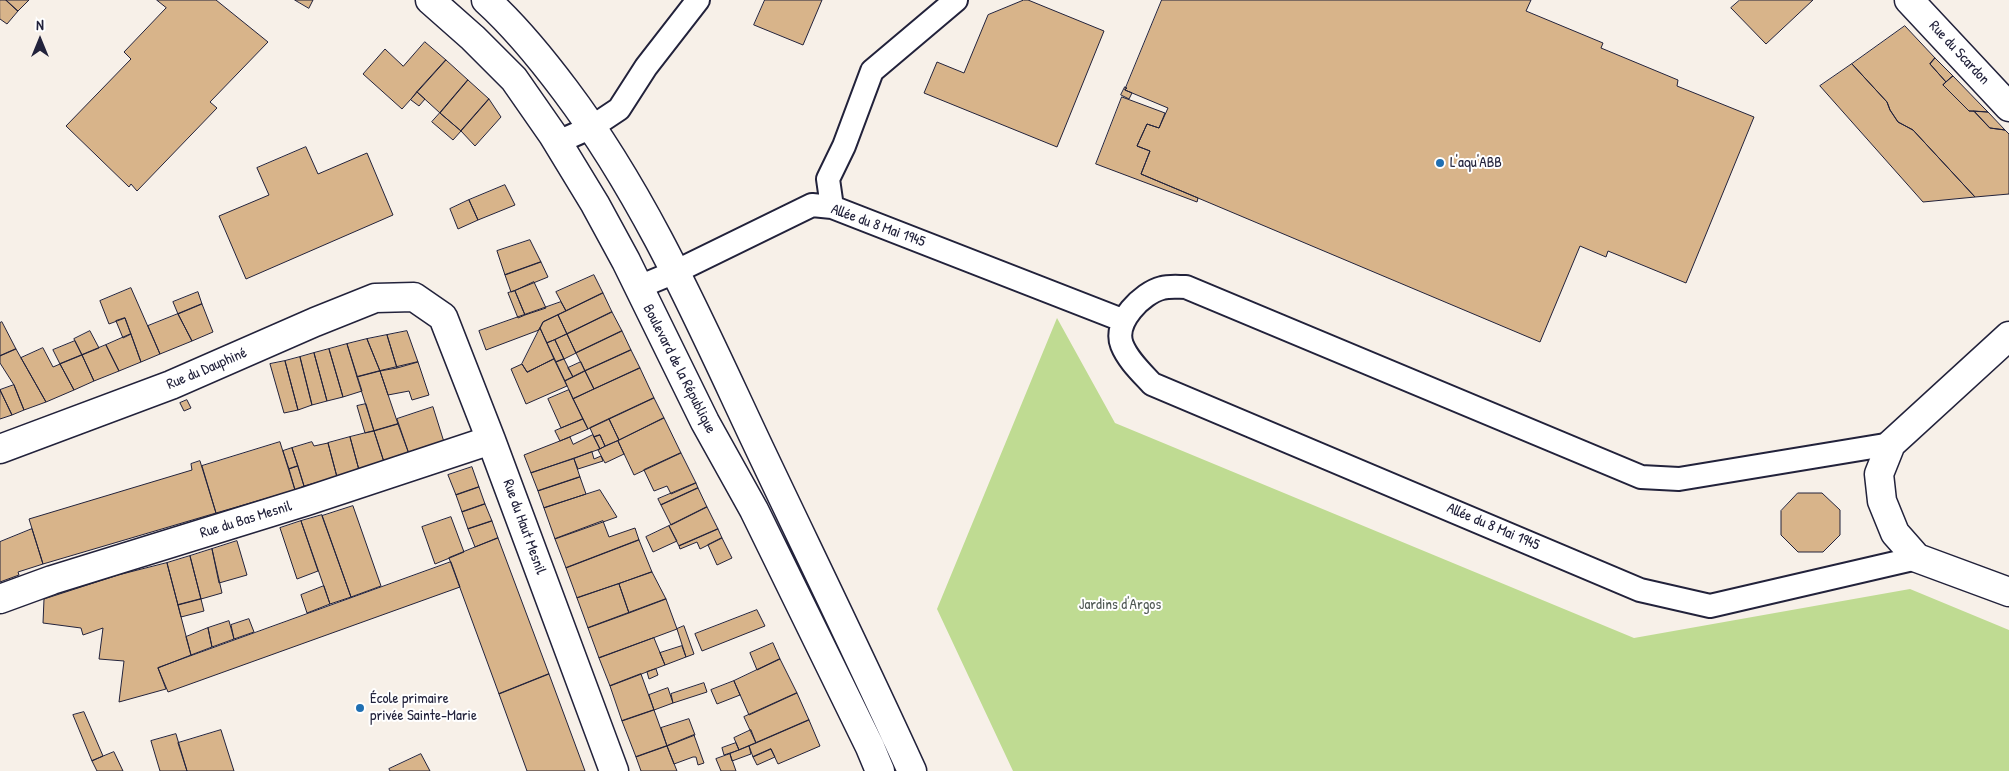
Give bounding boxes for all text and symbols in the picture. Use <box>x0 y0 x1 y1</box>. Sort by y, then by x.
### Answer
north arrow <box>15 15 65 65</box>
text: N <box>36 15 44 34</box>
street label: Rue du Scardon <box>1925 17 1993 89</box>
place label: L'aqu'ABB <box>1450 154 1502 172</box>
marker: L'aqu'ABB <box>1434 157 1446 169</box>
street label: Allée du 8 Mai 1945 <box>828 201 928 251</box>
street label: Boulevard de la République <box>639 301 719 437</box>
street label: Rue du Dauphiné <box>164 344 250 394</box>
street label: Rue du Haut Mesnil <box>498 477 550 577</box>
street label: Rue du Bas Mesnil <box>198 497 294 543</box>
street label: Allée du 8 Mai 1945 <box>1444 499 1542 555</box>
park label: Jardins d'Argos <box>1079 596 1161 614</box>
place label: École primaire privée Sainte-Marie <box>370 690 477 725</box>
marker: École primaire privée Sainte-Marie <box>354 702 366 714</box>

